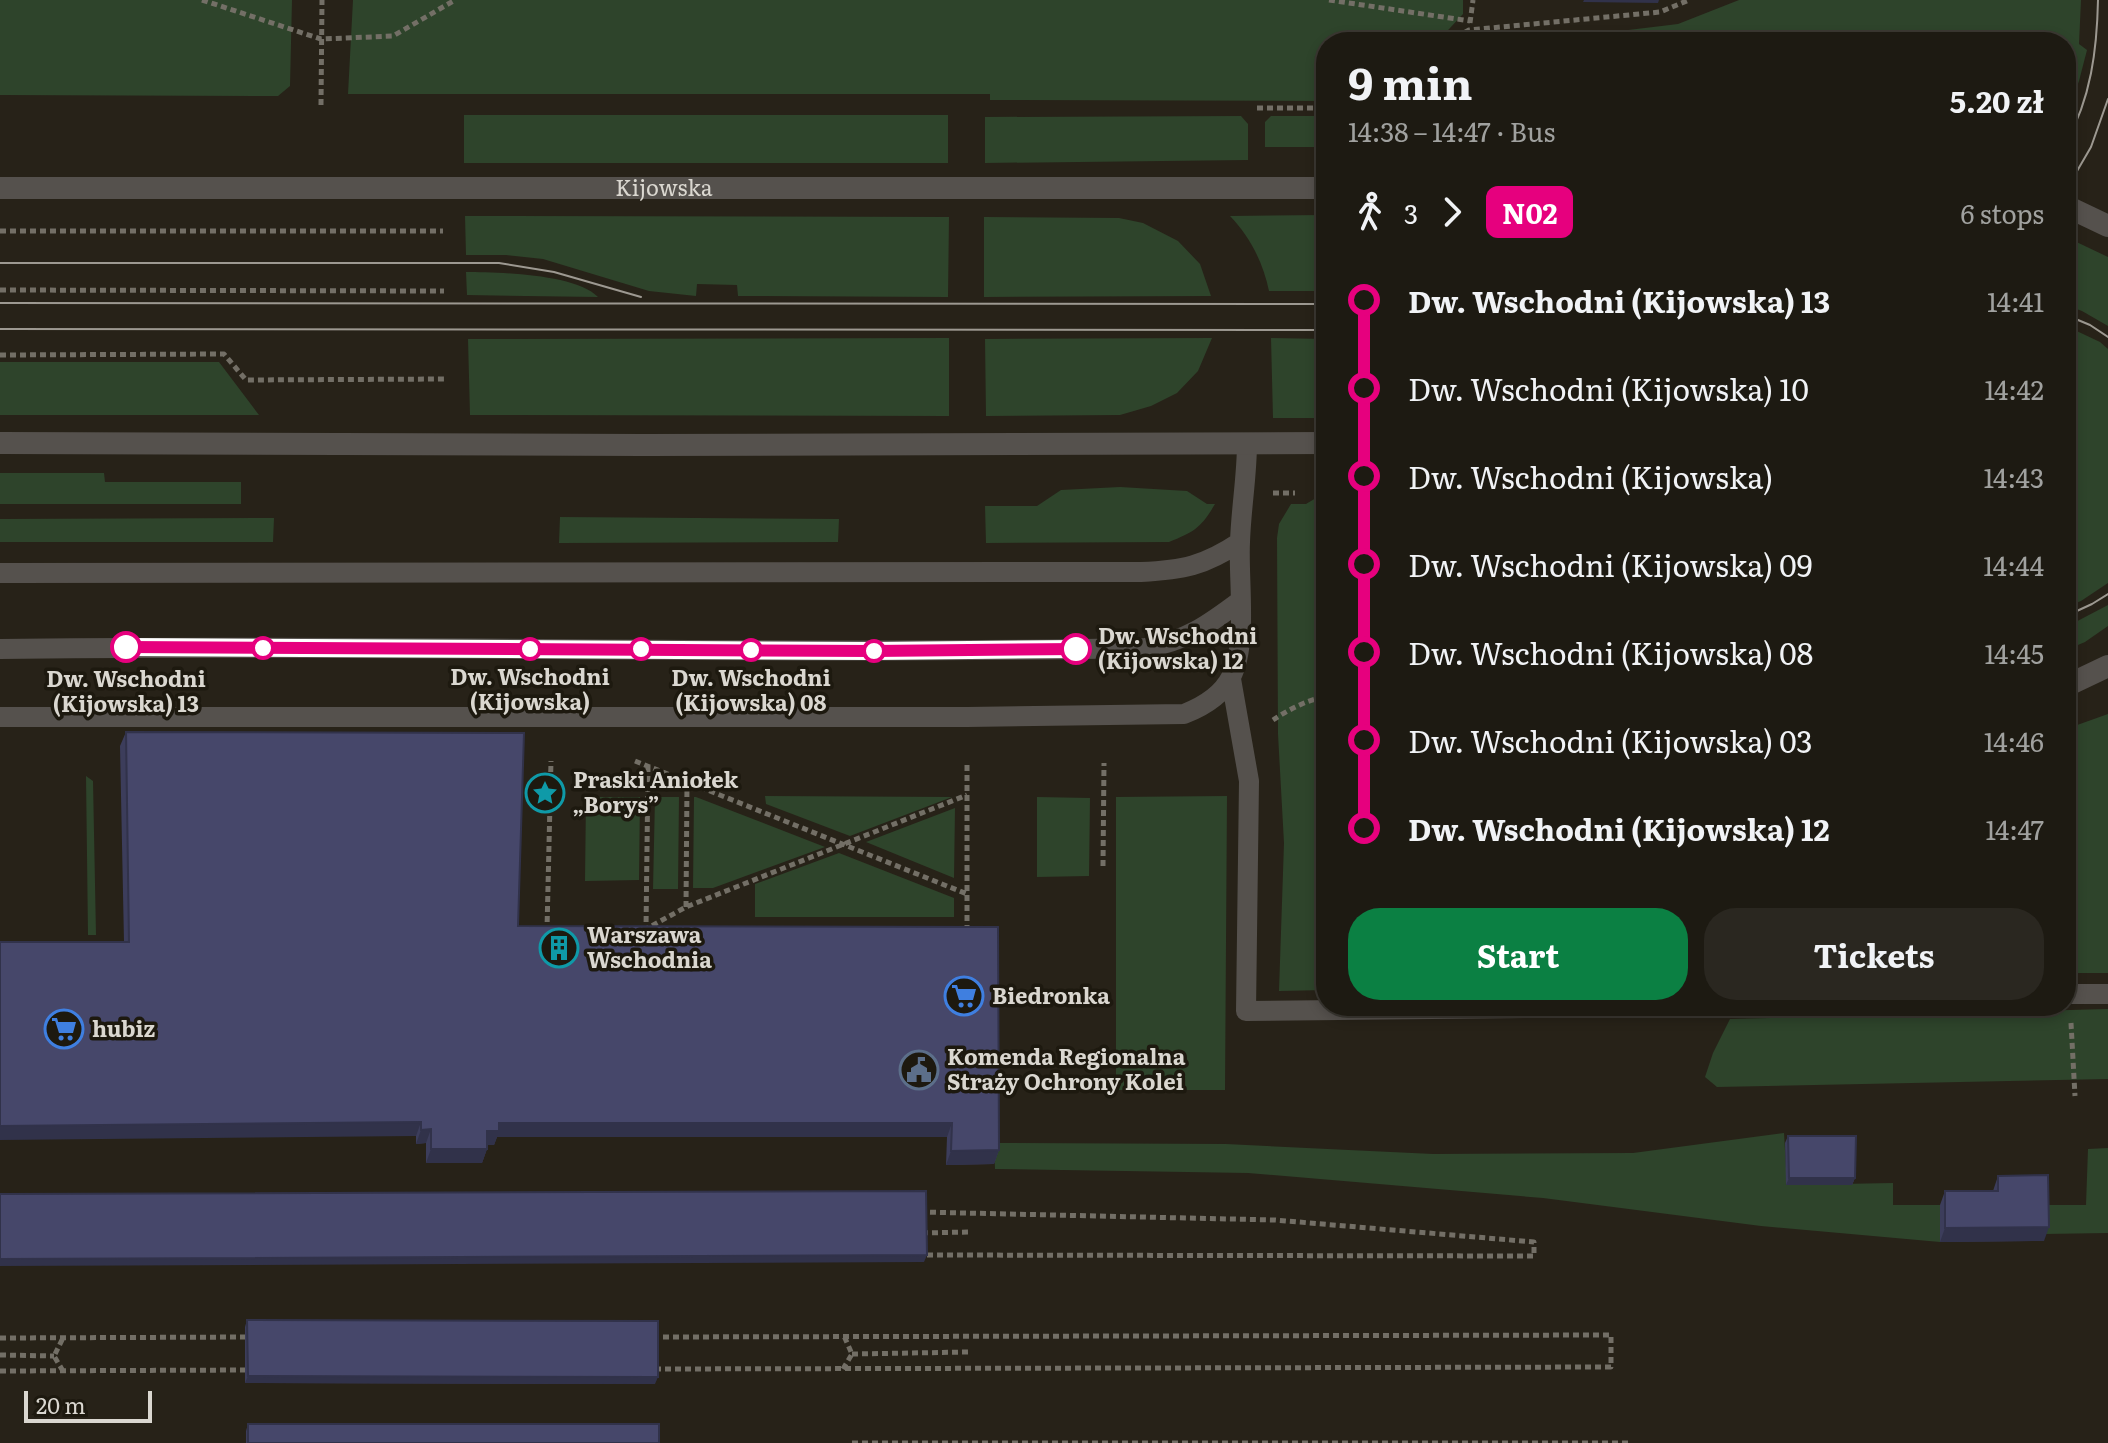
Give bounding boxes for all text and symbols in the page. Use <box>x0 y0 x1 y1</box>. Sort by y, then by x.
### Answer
text: 9 min <box>1348 48 1473 114</box>
text: 5.20 zł <box>1950 78 2044 122</box>
text: 14:38 – 14:47 · Bus <box>1348 111 1555 150</box>
street label: Kijowska <box>615 170 713 203</box>
icon: walk <box>1348 190 1392 234</box>
icon: forward <box>1430 190 1474 234</box>
text: N02 <box>1502 191 1557 233</box>
text: 3 <box>1404 193 1418 232</box>
text: 6 stops <box>1961 193 2044 232</box>
text: Dw. Wschodni (Kijowska) 13 <box>1408 278 1830 322</box>
text: 14:41 <box>1987 281 2044 320</box>
text: Dw. Wschodni (Kijowska) 10 <box>1408 366 1809 410</box>
text: 14:42 <box>1984 369 2044 408</box>
text: Dw. Wschodni (Kijowska) <box>1408 454 1773 498</box>
text: 14:43 <box>1984 457 2044 496</box>
text: Dw. Wschodni (Kijowska) 09 <box>1408 542 1812 586</box>
text: 14:44 <box>1983 545 2044 584</box>
place label: Dw. Wschodni (Kijowska) 12 <box>1098 618 1257 676</box>
text: Dw. Wschodni (Kijowska) 08 <box>1408 630 1813 674</box>
marker: Dw. Wschodni (Kijowska) 13 <box>111 632 141 662</box>
text: 14:45 <box>1984 633 2044 672</box>
marker: Dw. Wschodni (Kijowska) 12 <box>1061 634 1091 664</box>
unlabelled marker <box>252 637 274 659</box>
marker: Dw. Wschodni (Kijowska) <box>519 638 541 660</box>
unlabelled marker <box>630 638 652 660</box>
marker: Dw. Wschodni (Kijowska) 08 <box>740 639 762 661</box>
unlabelled marker <box>863 640 885 662</box>
place label: Dw. Wschodni (Kijowska) <box>450 659 610 717</box>
place label: Dw. Wschodni (Kijowska) 08 <box>671 660 831 718</box>
place label: Dw. Wschodni (Kijowska) 13 <box>46 661 206 719</box>
text: Dw. Wschodni (Kijowska) 03 <box>1408 718 1812 762</box>
text: 14:46 <box>1984 721 2044 760</box>
place label: Praski Aniołek „Borys” <box>573 762 739 820</box>
place icon: Praski Aniołek „Borys” <box>524 772 566 814</box>
text: Dw. Wschodni (Kijowska) 12 <box>1408 806 1830 850</box>
text: 14:47 <box>1985 809 2044 848</box>
button: Start <box>1348 908 1688 1000</box>
button: Tickets <box>1704 908 2044 1000</box>
place label: Warszawa Wschodnia <box>587 917 712 975</box>
building icon: Warszawa Wschodnia <box>538 927 580 969</box>
supermarket icon: Biedronka <box>943 975 985 1017</box>
place label: Biedronka <box>992 978 1110 1011</box>
supermarket icon: hubiz <box>43 1008 85 1050</box>
place label: hubiz <box>92 1011 156 1044</box>
place label: Komenda Regionalna Straży Ochrony Kolei <box>947 1039 1186 1097</box>
public building icon: Komenda Regionalna Straży Ochrony Kolei <box>898 1049 940 1091</box>
scale bar <box>24 1387 152 1423</box>
text: 20 m <box>36 1388 86 1421</box>

